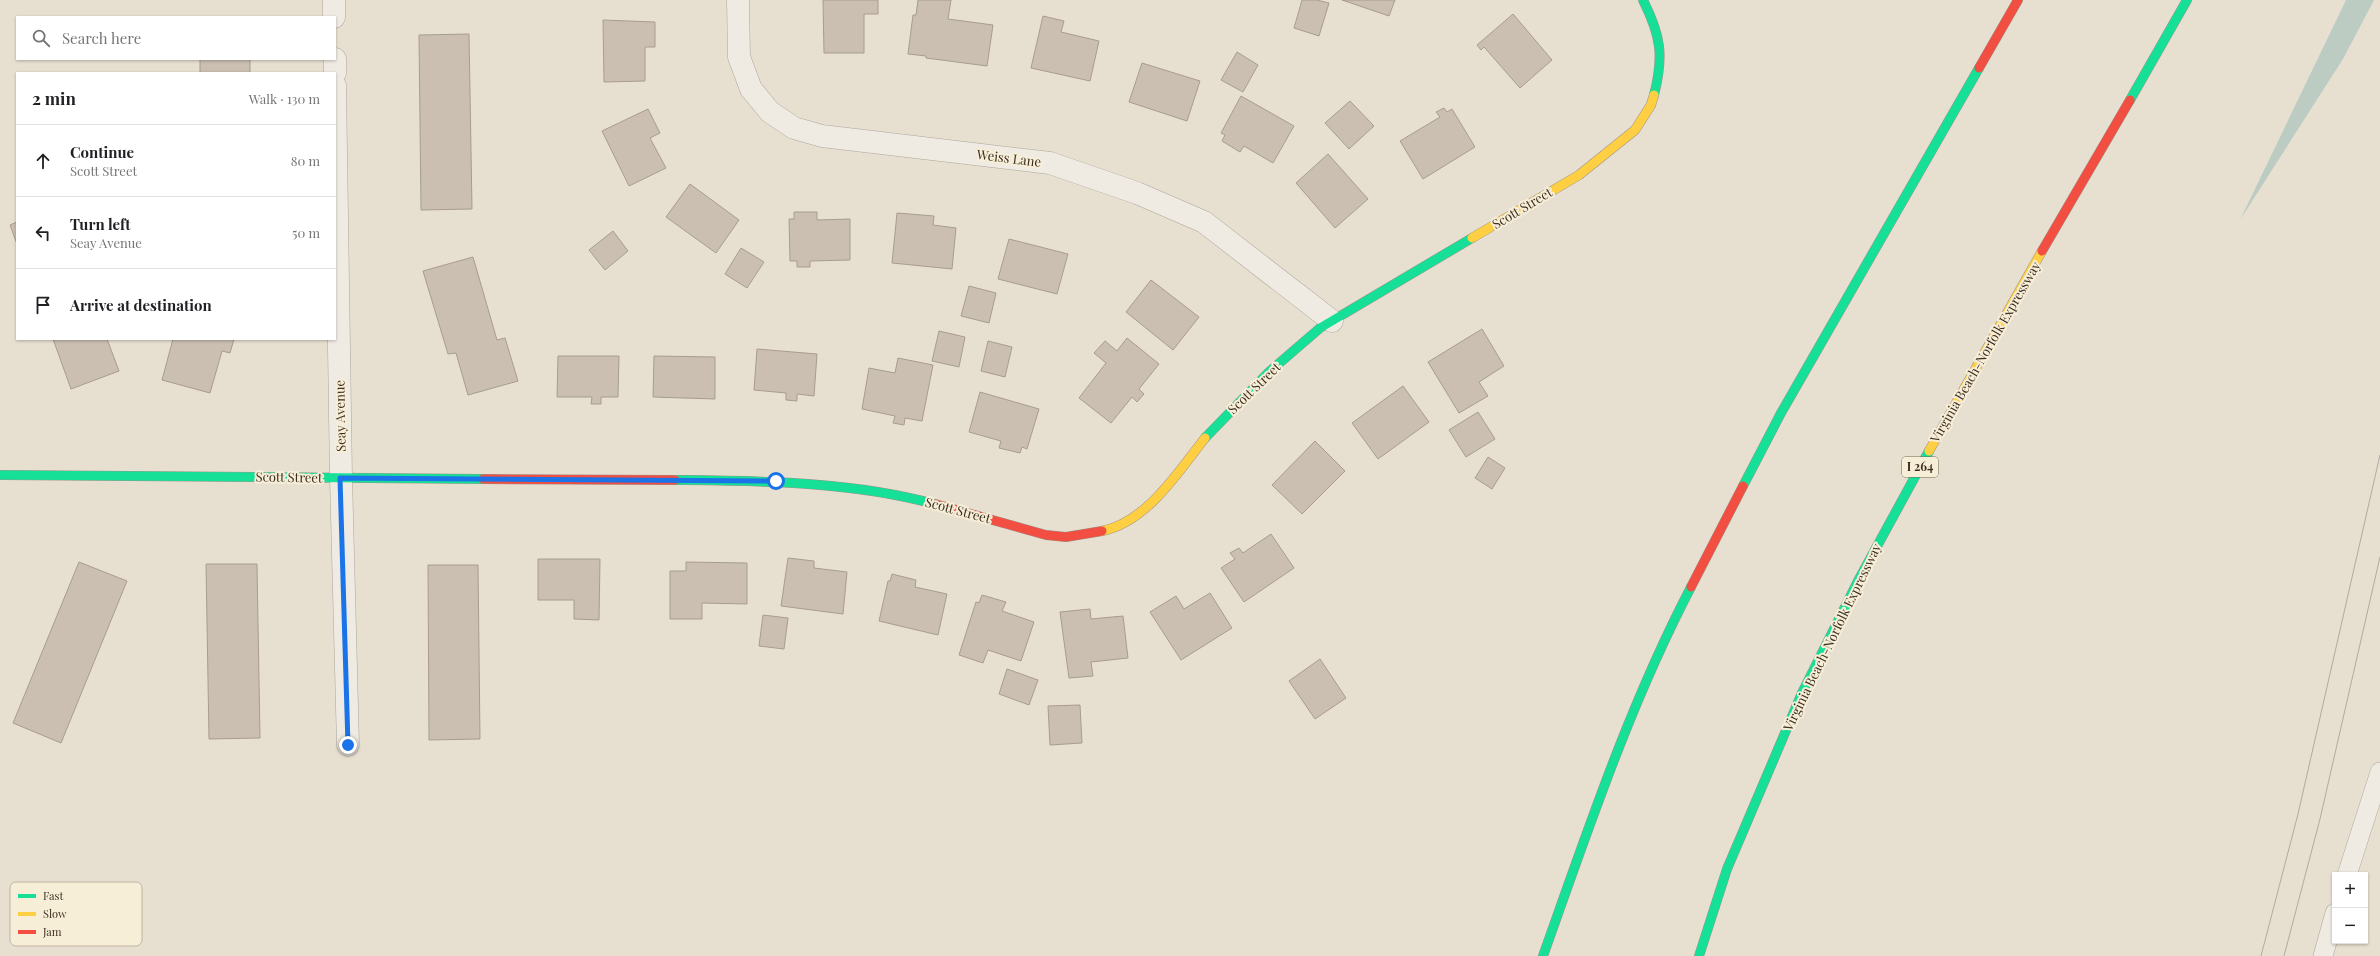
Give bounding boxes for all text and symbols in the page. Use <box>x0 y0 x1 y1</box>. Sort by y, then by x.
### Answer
search box <box>16 16 336 60</box>
icon: search <box>30 27 52 49</box>
text: Search here <box>62 28 141 48</box>
text: 2 min <box>32 87 76 109</box>
text: Walk · 130 m <box>249 90 320 107</box>
text: Continue <box>70 142 134 162</box>
street label: Weiss Lane <box>975 145 1043 170</box>
icon: ahead <box>32 150 54 172</box>
text: 80 m <box>291 152 320 169</box>
text: Scott Street <box>70 162 137 179</box>
street label: Scott Street <box>1489 183 1555 232</box>
text: Turn left <box>70 214 131 234</box>
icon: left <box>32 222 54 244</box>
text: 50 m <box>292 224 320 241</box>
text: Seay Avenue <box>70 234 142 251</box>
street label: Virginia Beach-Norfolk Expressway <box>1925 258 2044 446</box>
icon: arrive <box>32 294 54 316</box>
text: Arrive at destination <box>70 295 212 315</box>
street label: Scott Street <box>1224 358 1284 417</box>
street label: Seay Avenue <box>330 379 349 452</box>
road number: I 264 <box>1902 457 1938 477</box>
street label: Scott Street <box>255 467 323 486</box>
route start <box>767 472 785 490</box>
street label: Scott Street <box>924 493 993 527</box>
street label: Virginia Beach-Norfolk Expressway <box>1778 540 1885 734</box>
route end <box>339 736 357 754</box>
map controls <box>2332 872 2368 944</box>
button: + <box>2332 872 2368 908</box>
legend <box>10 882 142 946</box>
text: Fast <box>43 888 63 903</box>
text: Slow <box>43 906 67 921</box>
button: − <box>2332 908 2368 944</box>
text: Jam <box>42 924 62 939</box>

